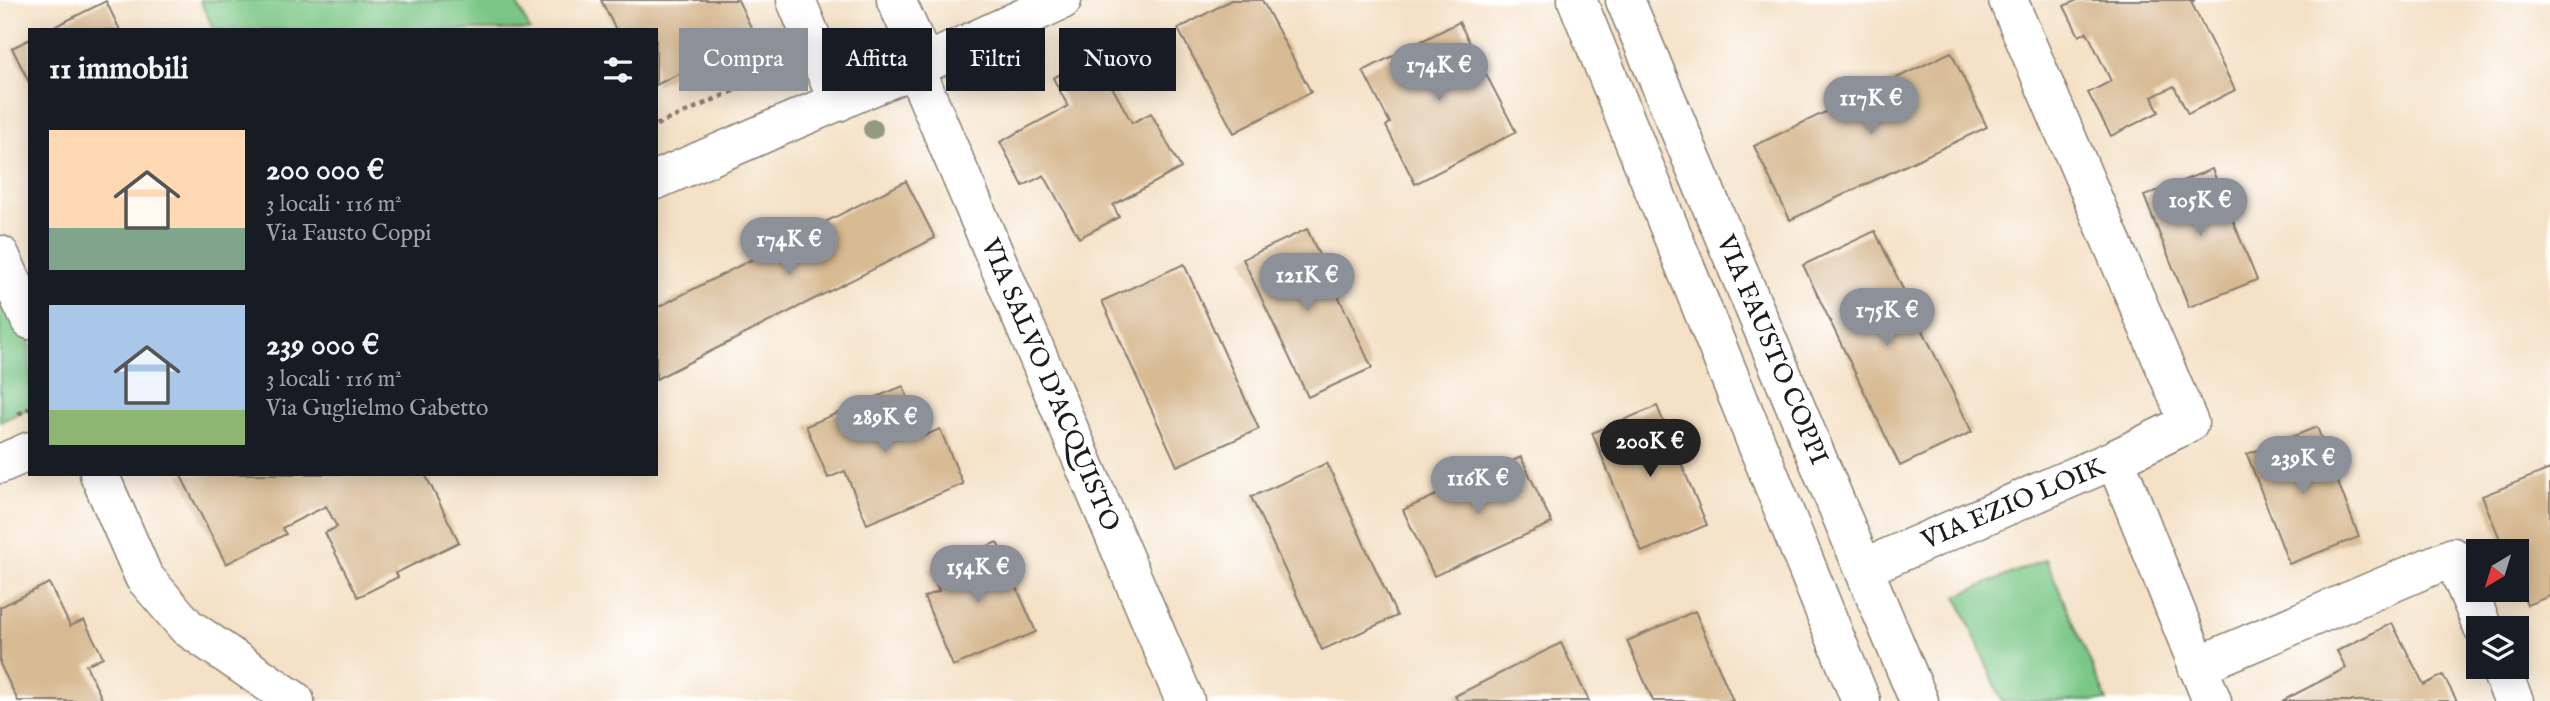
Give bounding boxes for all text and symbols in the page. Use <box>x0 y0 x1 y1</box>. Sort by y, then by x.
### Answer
chip: Compra <box>679 28 808 91</box>
chip: Affitta <box>822 28 932 91</box>
chip: Filtri <box>946 28 1045 91</box>
chip: Nuovo <box>1059 28 1176 91</box>
pin: 174K € <box>1382 43 1496 103</box>
text: 11 immobili <box>49 51 189 89</box>
icon: filters <box>599 51 637 89</box>
text: 174K € <box>1406 51 1472 80</box>
pin: 117K € <box>1814 76 1928 136</box>
text: 117K € <box>1839 84 1903 113</box>
text: 200 000 € <box>266 152 384 190</box>
icon: home <box>105 158 189 242</box>
pin: 105K € <box>2143 178 2257 238</box>
text: 105K € <box>2168 186 2232 215</box>
text: 3 locali · 116 m² <box>266 190 402 219</box>
pin: 174K € <box>732 218 846 277</box>
text: Via Fausto Coppi <box>266 219 431 248</box>
text: 174K € <box>756 225 822 254</box>
street label: VIA FAUSTO COPPI <box>1708 229 1835 470</box>
street label: VIA SALVO D'ACQUISTO <box>973 233 1127 536</box>
pin: 121K € <box>1250 254 1364 313</box>
text: 121K € <box>1275 261 1339 290</box>
pin: 175K € <box>1830 288 1944 348</box>
text: 175K € <box>1856 296 1918 325</box>
text: 239 000 € <box>266 327 379 365</box>
icon: home <box>105 333 189 417</box>
text: 3 locali · 116 m² <box>266 365 402 394</box>
text: Via Guglielmo Gabetto <box>266 394 488 423</box>
pin: 289K € <box>828 396 942 455</box>
text: 289K € <box>853 403 917 432</box>
pin: 200K € <box>1593 420 1707 479</box>
text: 200K € <box>1616 427 1684 456</box>
pin: 239K € <box>2246 436 2360 496</box>
text: 239K € <box>2271 444 2335 473</box>
street label: VIA EZIO LOIK <box>1916 450 2111 558</box>
pin: 116K € <box>1421 456 1535 516</box>
text: 116K € <box>1447 464 1509 493</box>
north arrow <box>2466 539 2529 602</box>
map controls <box>2466 539 2529 679</box>
pin: 154K € <box>921 546 1035 605</box>
text: 154K € <box>946 553 1010 582</box>
button: layers <box>2466 616 2529 679</box>

